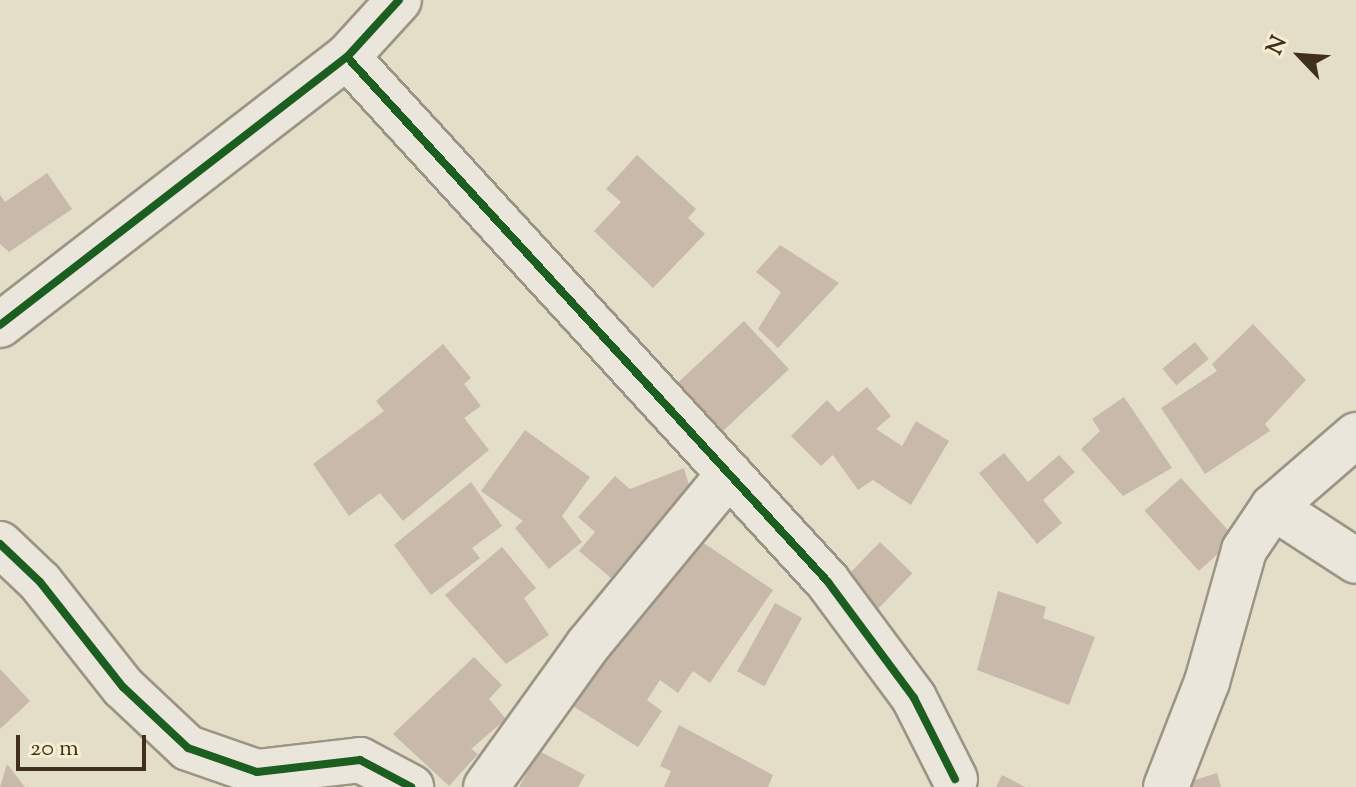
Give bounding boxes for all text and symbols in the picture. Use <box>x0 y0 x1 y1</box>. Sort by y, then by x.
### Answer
north arrow <box>1260 16 1340 96</box>
text: N <box>1260 31 1296 61</box>
scale bar <box>20 719 150 769</box>
text: 20 m <box>30 732 79 766</box>

